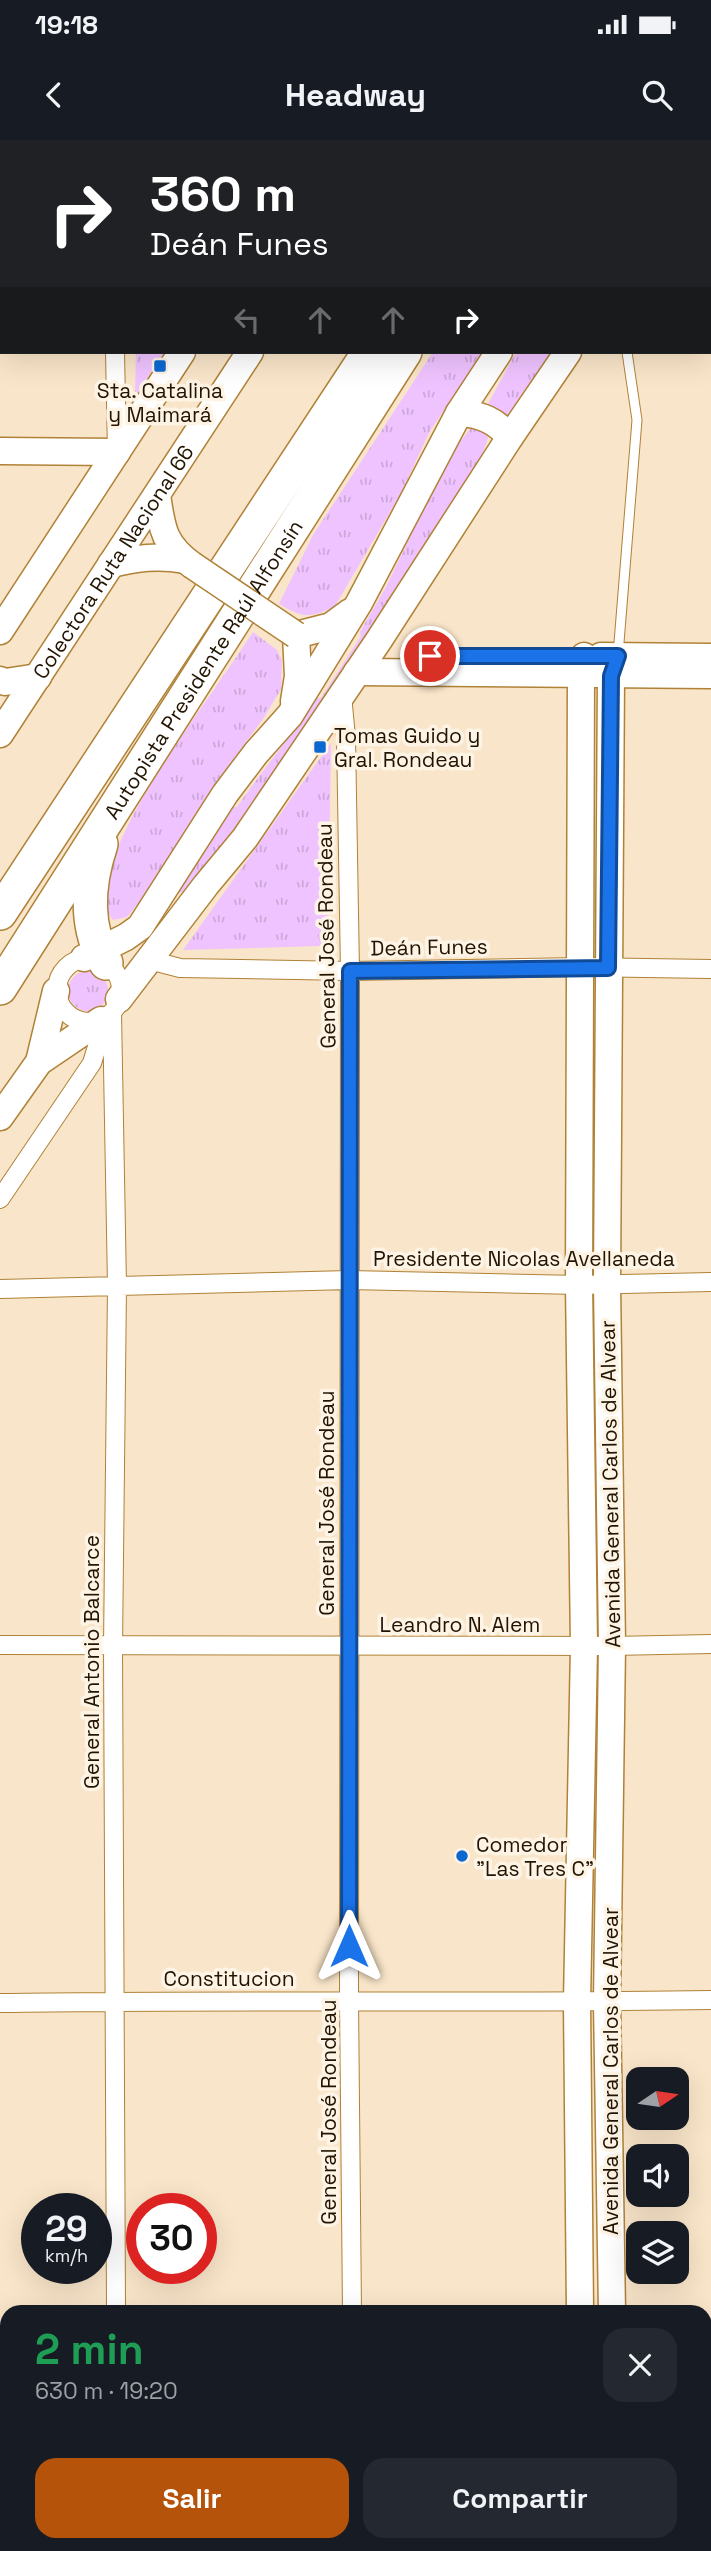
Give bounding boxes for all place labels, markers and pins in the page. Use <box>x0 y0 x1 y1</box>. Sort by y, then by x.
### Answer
marker: Sta. Catalina y Maimará <box>152 358 168 374</box>
place label: Sta. Catalina y Maimará <box>97 377 223 428</box>
pin <box>400 626 460 686</box>
place label: Tomas Guido y Gral. Rondeau <box>334 722 480 773</box>
marker: Tomas Guido y Gral. Rondeau <box>312 739 328 755</box>
place label: Comedor "Las Tres C" <box>476 1831 594 1882</box>
marker: Comedor "Las Tres C" <box>454 1848 470 1864</box>

